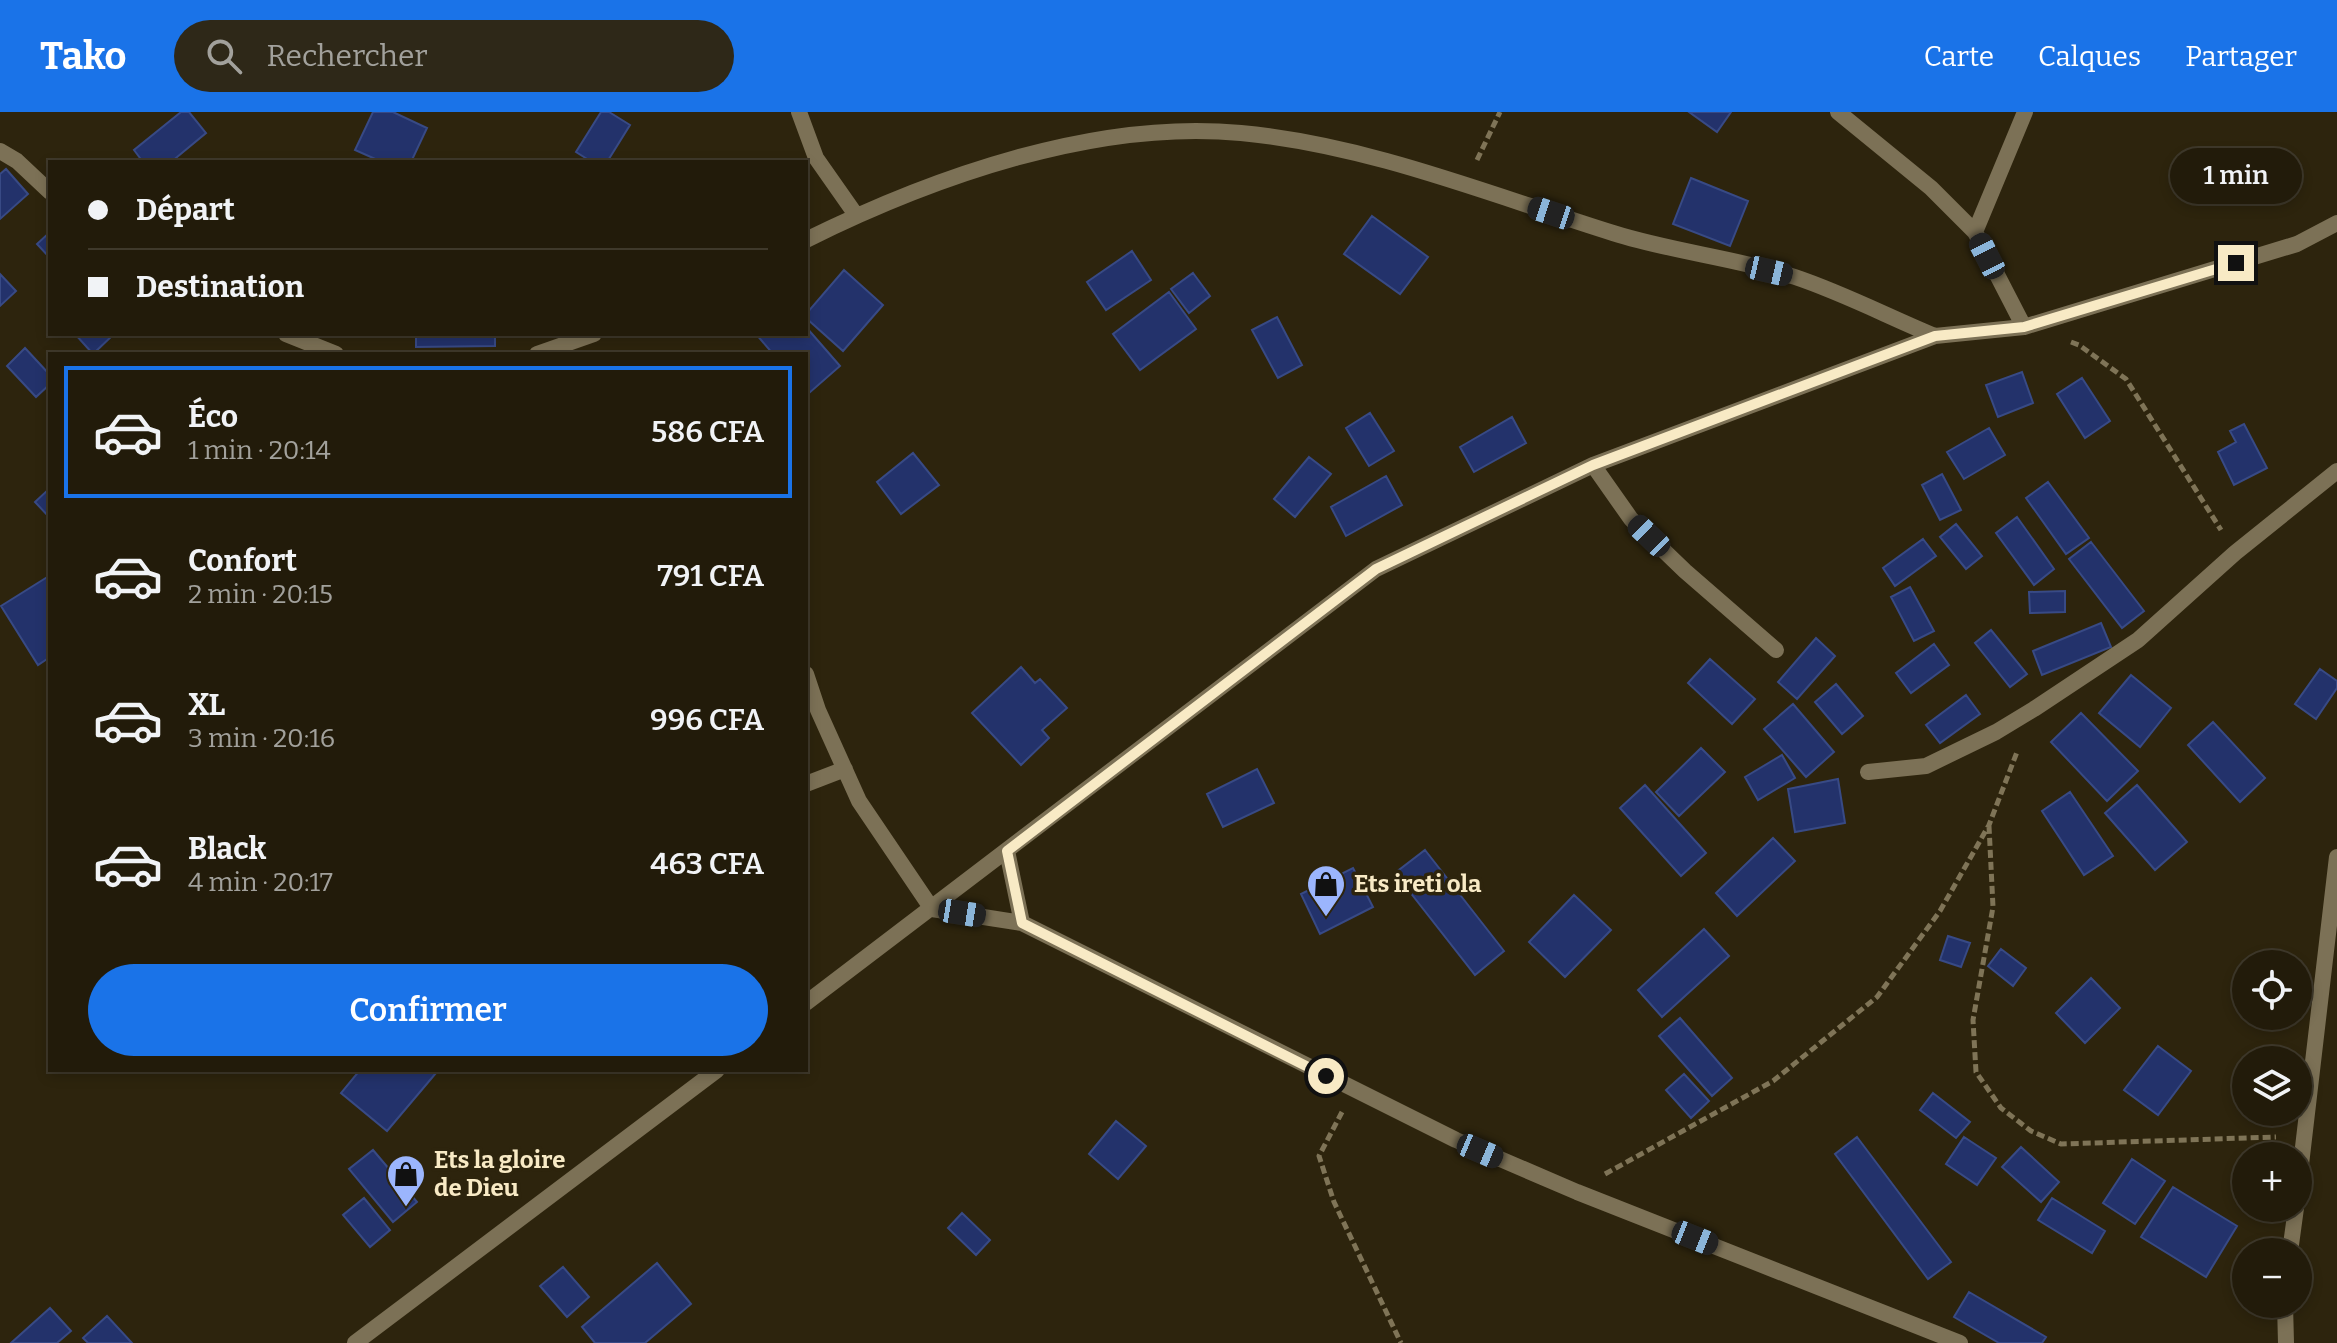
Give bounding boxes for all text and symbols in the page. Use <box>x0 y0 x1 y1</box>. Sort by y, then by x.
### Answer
search box <box>174 20 734 92</box>
text: Tako <box>40 33 126 79</box>
icon: search <box>202 34 246 78</box>
text: Rechercher <box>266 38 428 74</box>
text: Carte <box>1924 40 1994 73</box>
text: Calques <box>2038 40 2141 73</box>
text: Partager <box>2185 40 2297 73</box>
callout: 1 min <box>2170 147 2302 203</box>
text: 1 min <box>2203 160 2269 191</box>
text: Départ <box>136 192 235 228</box>
car <box>1524 194 1578 232</box>
car <box>1965 229 2009 283</box>
route end <box>2218 245 2254 281</box>
car <box>1743 254 1795 288</box>
text: Destination <box>136 269 304 305</box>
icon: car <box>92 396 164 468</box>
text: Éco <box>188 399 238 435</box>
text: 586 CFA <box>651 414 764 450</box>
text: 1 min · 20:14 <box>188 435 331 466</box>
car <box>1623 511 1675 561</box>
icon: car <box>92 540 164 612</box>
text: Confort <box>188 543 297 579</box>
text: 791 CFA <box>657 558 764 594</box>
text: 2 min · 20:15 <box>188 579 333 610</box>
icon: car <box>92 684 164 756</box>
text: XL <box>188 687 225 723</box>
text: 996 CFA <box>650 702 764 738</box>
text: 3 min · 20:16 <box>188 723 335 754</box>
icon: car <box>92 828 164 900</box>
text: Black <box>188 831 266 867</box>
text: 463 CFA <box>650 846 764 882</box>
shop icon: Ets ireti ola <box>1305 863 1347 918</box>
text: 4 min · 20:17 <box>188 867 333 898</box>
place label: Ets ireti ola <box>1354 870 1482 898</box>
car <box>936 897 988 929</box>
map controls <box>2232 950 2312 1318</box>
button: locate <box>2232 950 2312 1030</box>
button: Confirmer <box>88 964 768 1056</box>
button: layers <box>2232 1046 2312 1126</box>
route start <box>1308 1058 1344 1094</box>
car <box>1453 1131 1507 1171</box>
button: + <box>2232 1142 2312 1222</box>
place label: Ets la gloire de Dieu <box>434 1146 565 1202</box>
shop icon: Ets la gloire de Dieu <box>385 1153 427 1208</box>
car <box>1668 1218 1722 1258</box>
button: − <box>2232 1238 2312 1318</box>

